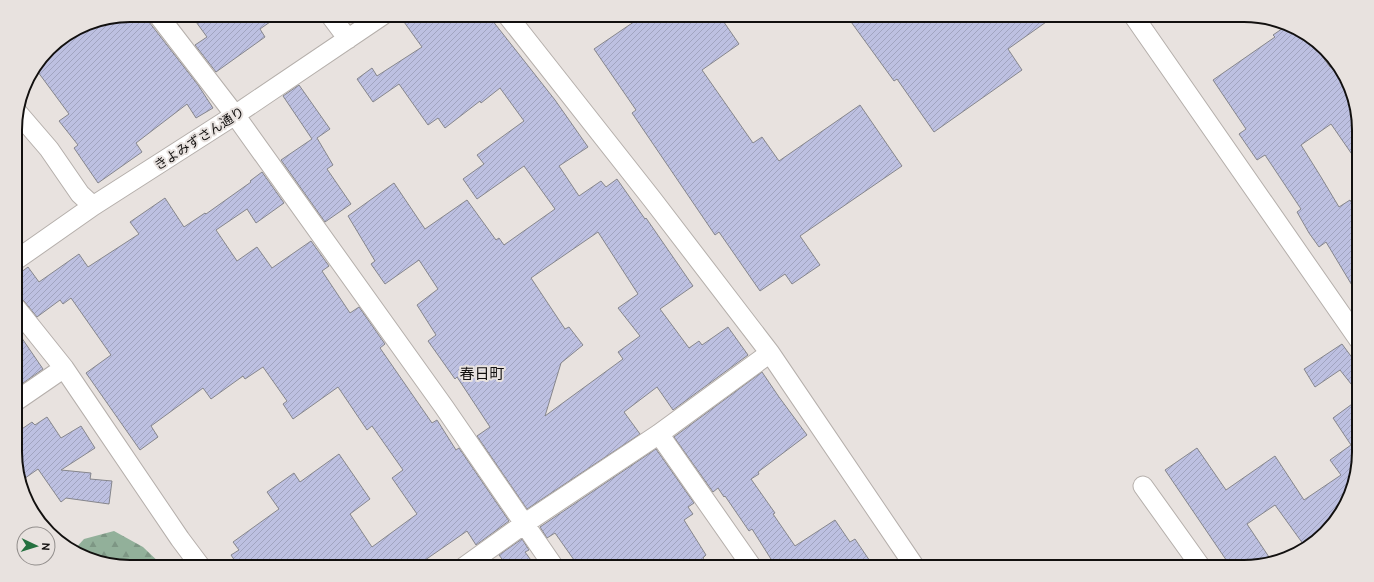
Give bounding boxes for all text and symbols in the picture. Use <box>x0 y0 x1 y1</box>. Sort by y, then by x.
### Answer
street label: きよみずさん通り <box>152 104 246 172</box>
district label: 春日町 <box>459 365 505 382</box>
north arrow <box>16 526 56 566</box>
text: N <box>40 542 52 551</box>

